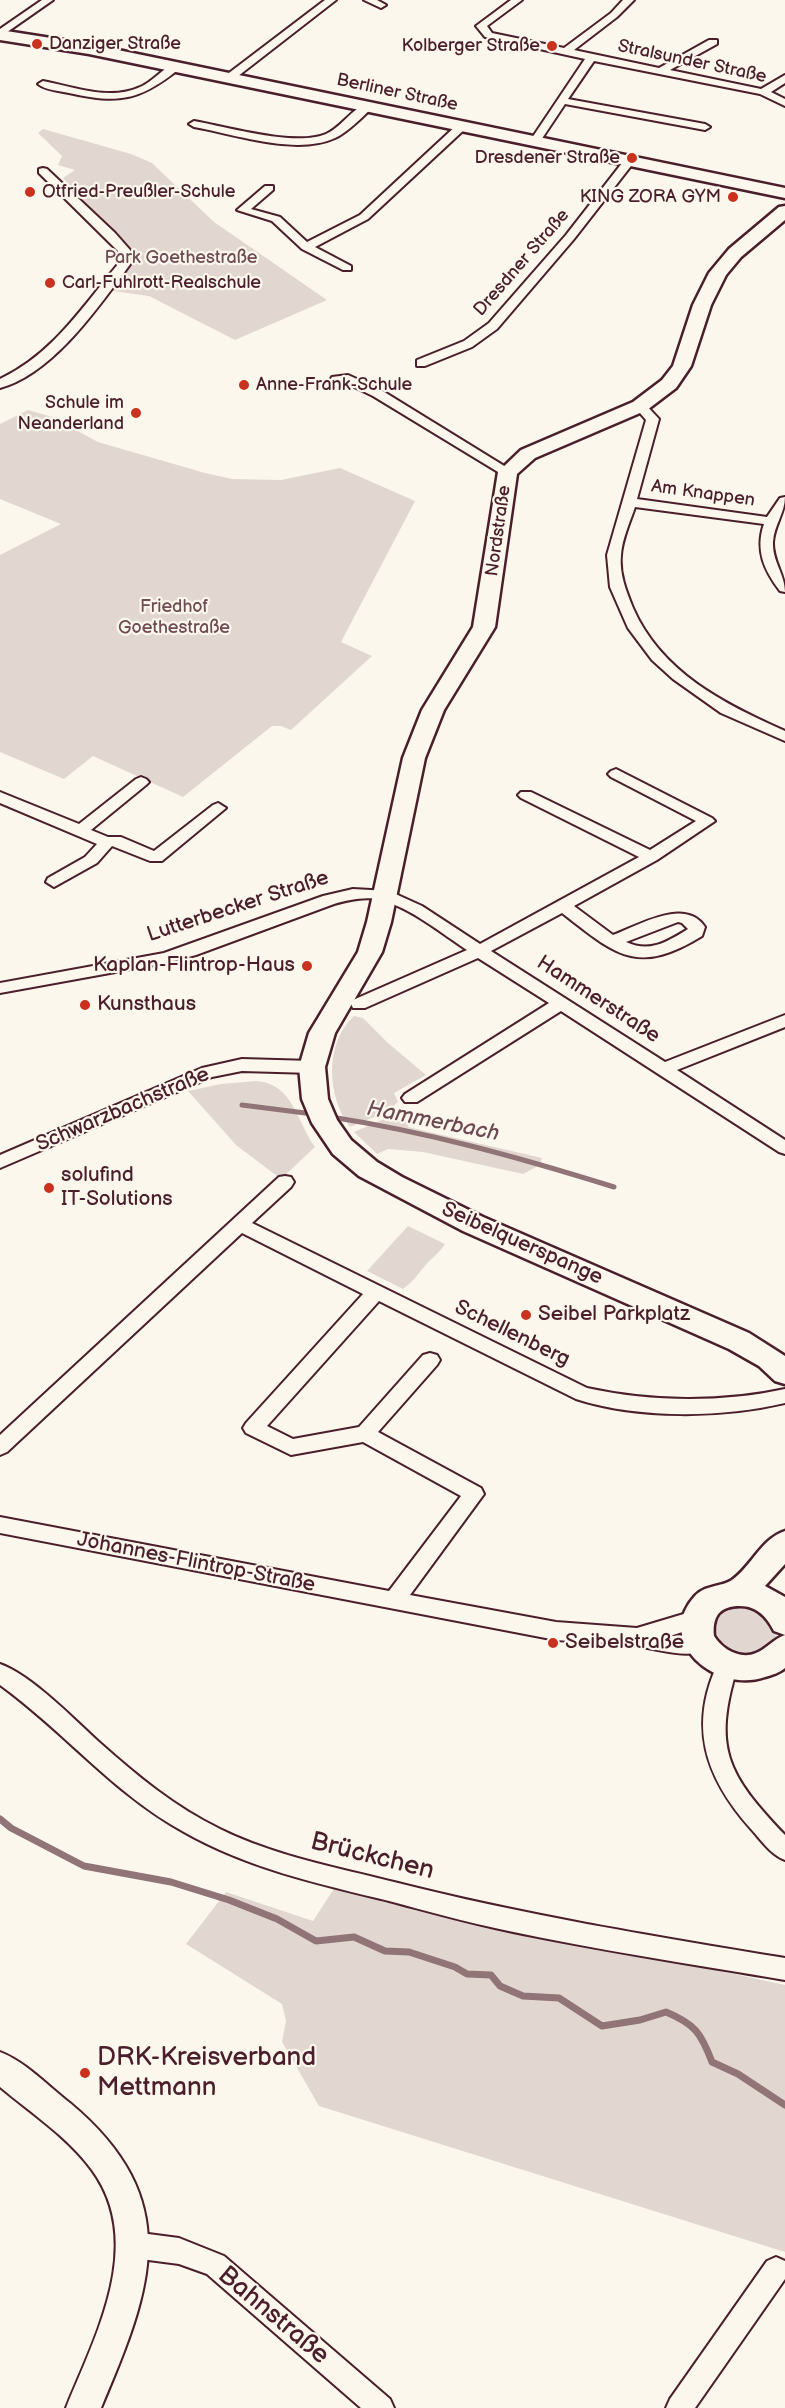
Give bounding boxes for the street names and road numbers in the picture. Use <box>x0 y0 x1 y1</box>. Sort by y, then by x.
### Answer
street label: Stralsunder Straße <box>616 36 768 88</box>
street label: Berliner Straße <box>334 70 460 116</box>
street label: Dresdner Straße <box>470 205 574 321</box>
street label: Am Knappen <box>650 476 756 512</box>
street label: Nordstraße <box>482 484 516 578</box>
street label: Lutterbecker Straße <box>144 866 332 948</box>
street label: Hammerstraße <box>532 951 664 1049</box>
street label: Schwarzbachstraße <box>33 1062 213 1158</box>
street label: Seibelquerspange <box>437 1197 607 1291</box>
street label: Schellenberg <box>450 1295 574 1373</box>
street label: Johannes-Flintrop-Straße <box>75 1528 317 1598</box>
street label: Brückchen <box>307 1827 437 1887</box>
street label: Bahnstraße <box>211 2260 335 2372</box>

